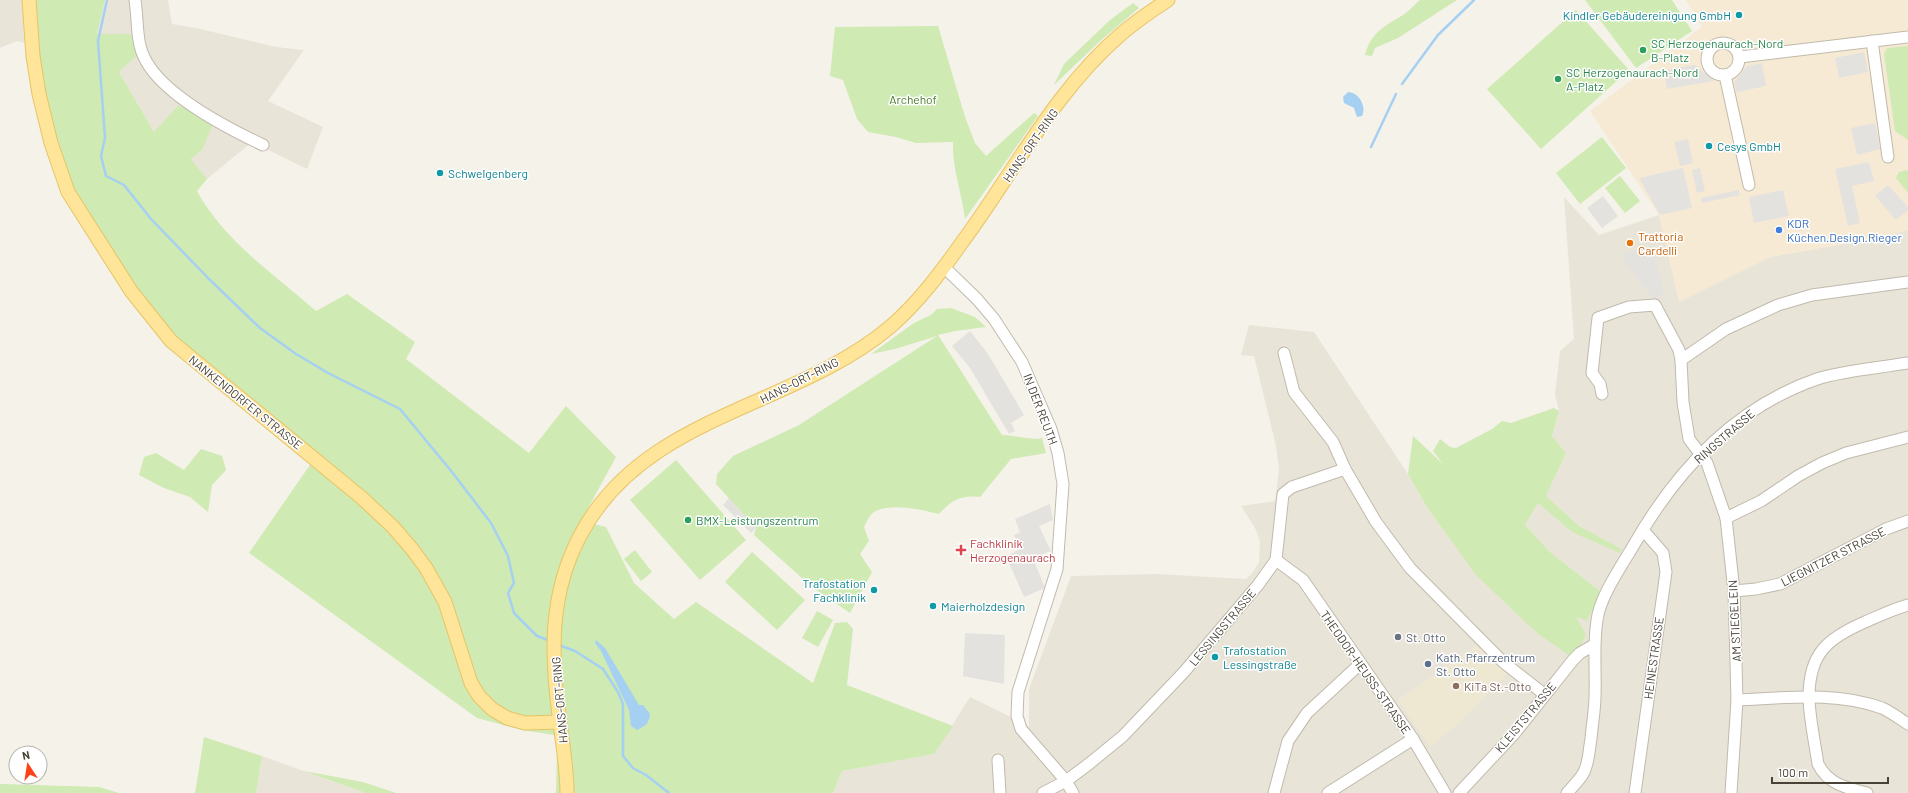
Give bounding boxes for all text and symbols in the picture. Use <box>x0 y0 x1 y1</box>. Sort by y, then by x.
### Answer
place label: Kindler Gebäudereinigung GmbH <box>1563 8 1731 22</box>
marker: Kindler Gebäudereinigung GmbH <box>1734 10 1744 20</box>
place label: SC Herzogenaurach-Nord B-Platz <box>1651 36 1783 64</box>
marker: SC Herzogenaurach-Nord B-Platz <box>1638 45 1648 55</box>
place label: SC Herzogenaurach-Nord A-Platz <box>1566 65 1698 93</box>
marker: SC Herzogenaurach-Nord A-Platz <box>1553 74 1563 84</box>
park label: Archehof <box>889 92 937 106</box>
street label: HANS-ORT-RING <box>999 106 1061 184</box>
place label: Cesys GmbH <box>1717 139 1781 153</box>
marker: Cesys GmbH <box>1704 141 1714 151</box>
place label: Schwelgenberg <box>448 166 528 180</box>
marker: Schwelgenberg <box>435 168 445 178</box>
place label: KDR Küchen.Design.Rieger <box>1787 216 1902 244</box>
marker: KDR Küchen.Design.Rieger <box>1774 225 1784 235</box>
place label: Trattoria Cardelli <box>1638 229 1683 257</box>
marker: Trattoria Cardelli <box>1625 238 1635 248</box>
street label: NANKENDORFER STRASSE <box>187 352 305 452</box>
street label: HANS-ORT-RING <box>757 354 841 406</box>
street label: IN DER REUTH <box>1021 371 1061 447</box>
street label: RINGSTRASSE <box>1691 406 1757 466</box>
place label: BMX-Leistungszentrum <box>696 513 818 527</box>
marker: BMX-Leistungszentrum <box>683 515 693 525</box>
street label: LIEGNITZER STRASSE <box>1778 524 1888 588</box>
place label: Fachklinik Herzogenaurach <box>970 536 1056 564</box>
marker: Fachklinik Herzogenaurach <box>955 544 967 556</box>
place label: Trafostation Fachklinik <box>802 576 866 604</box>
street label: AM STIEGELEIN <box>1725 580 1743 662</box>
marker: Trafostation Fachklinik <box>869 585 879 595</box>
street label: LESSINGSTRASSE <box>1186 586 1258 668</box>
place label: Maierholzdesign <box>941 599 1025 613</box>
marker: Maierholzdesign <box>928 601 938 611</box>
street label: THEODOR-HEUSS-STRASSE <box>1318 608 1414 736</box>
street label: HEINESTRASSE <box>1640 616 1666 700</box>
place label: St. Otto <box>1406 630 1446 644</box>
marker: St. Otto <box>1393 632 1403 642</box>
place label: Trafostation Lessingstraße <box>1223 643 1297 671</box>
place label: Kath. Pfarrzentrum St. Otto <box>1436 650 1535 678</box>
marker: Trafostation Lessingstraße <box>1210 652 1220 662</box>
street label: HANS-ORT-RING <box>548 656 570 744</box>
marker: Kath. Pfarrzentrum St. Otto <box>1423 659 1433 669</box>
place label: KiTa St.-Otto <box>1464 679 1531 693</box>
street label: KLEISTSTRASSE <box>1491 679 1559 755</box>
marker: KiTa St.-Otto <box>1451 681 1461 691</box>
north arrow <box>8 745 48 785</box>
text: N <box>21 748 31 762</box>
scale bar <box>1772 759 1888 785</box>
text: 100 m <box>1778 765 1808 779</box>

